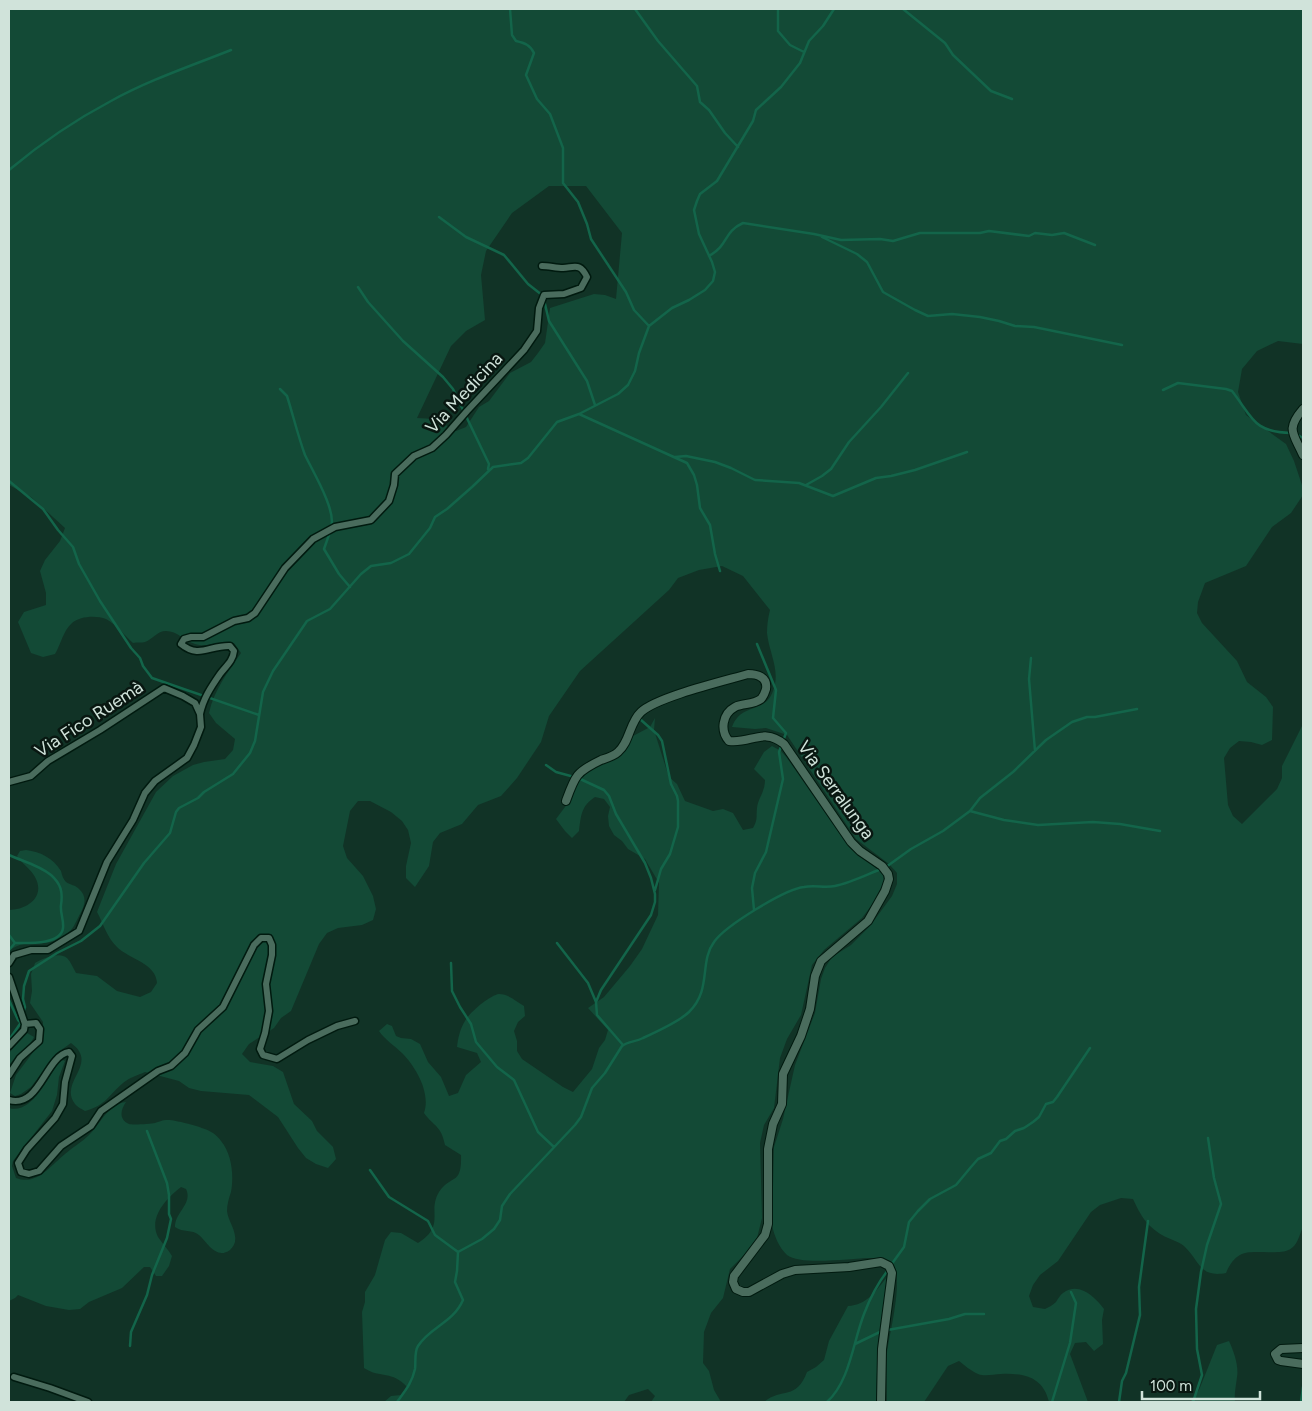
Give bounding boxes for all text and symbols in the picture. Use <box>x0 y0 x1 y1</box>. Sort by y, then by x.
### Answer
street label: Via Medicina <box>421 348 507 438</box>
street label: Via Fico Ruemà <box>31 676 147 762</box>
street label: Via Serralunga <box>793 736 879 844</box>
scale bar <box>1142 1368 1260 1400</box>
text: 100 m <box>1150 1377 1192 1395</box>

